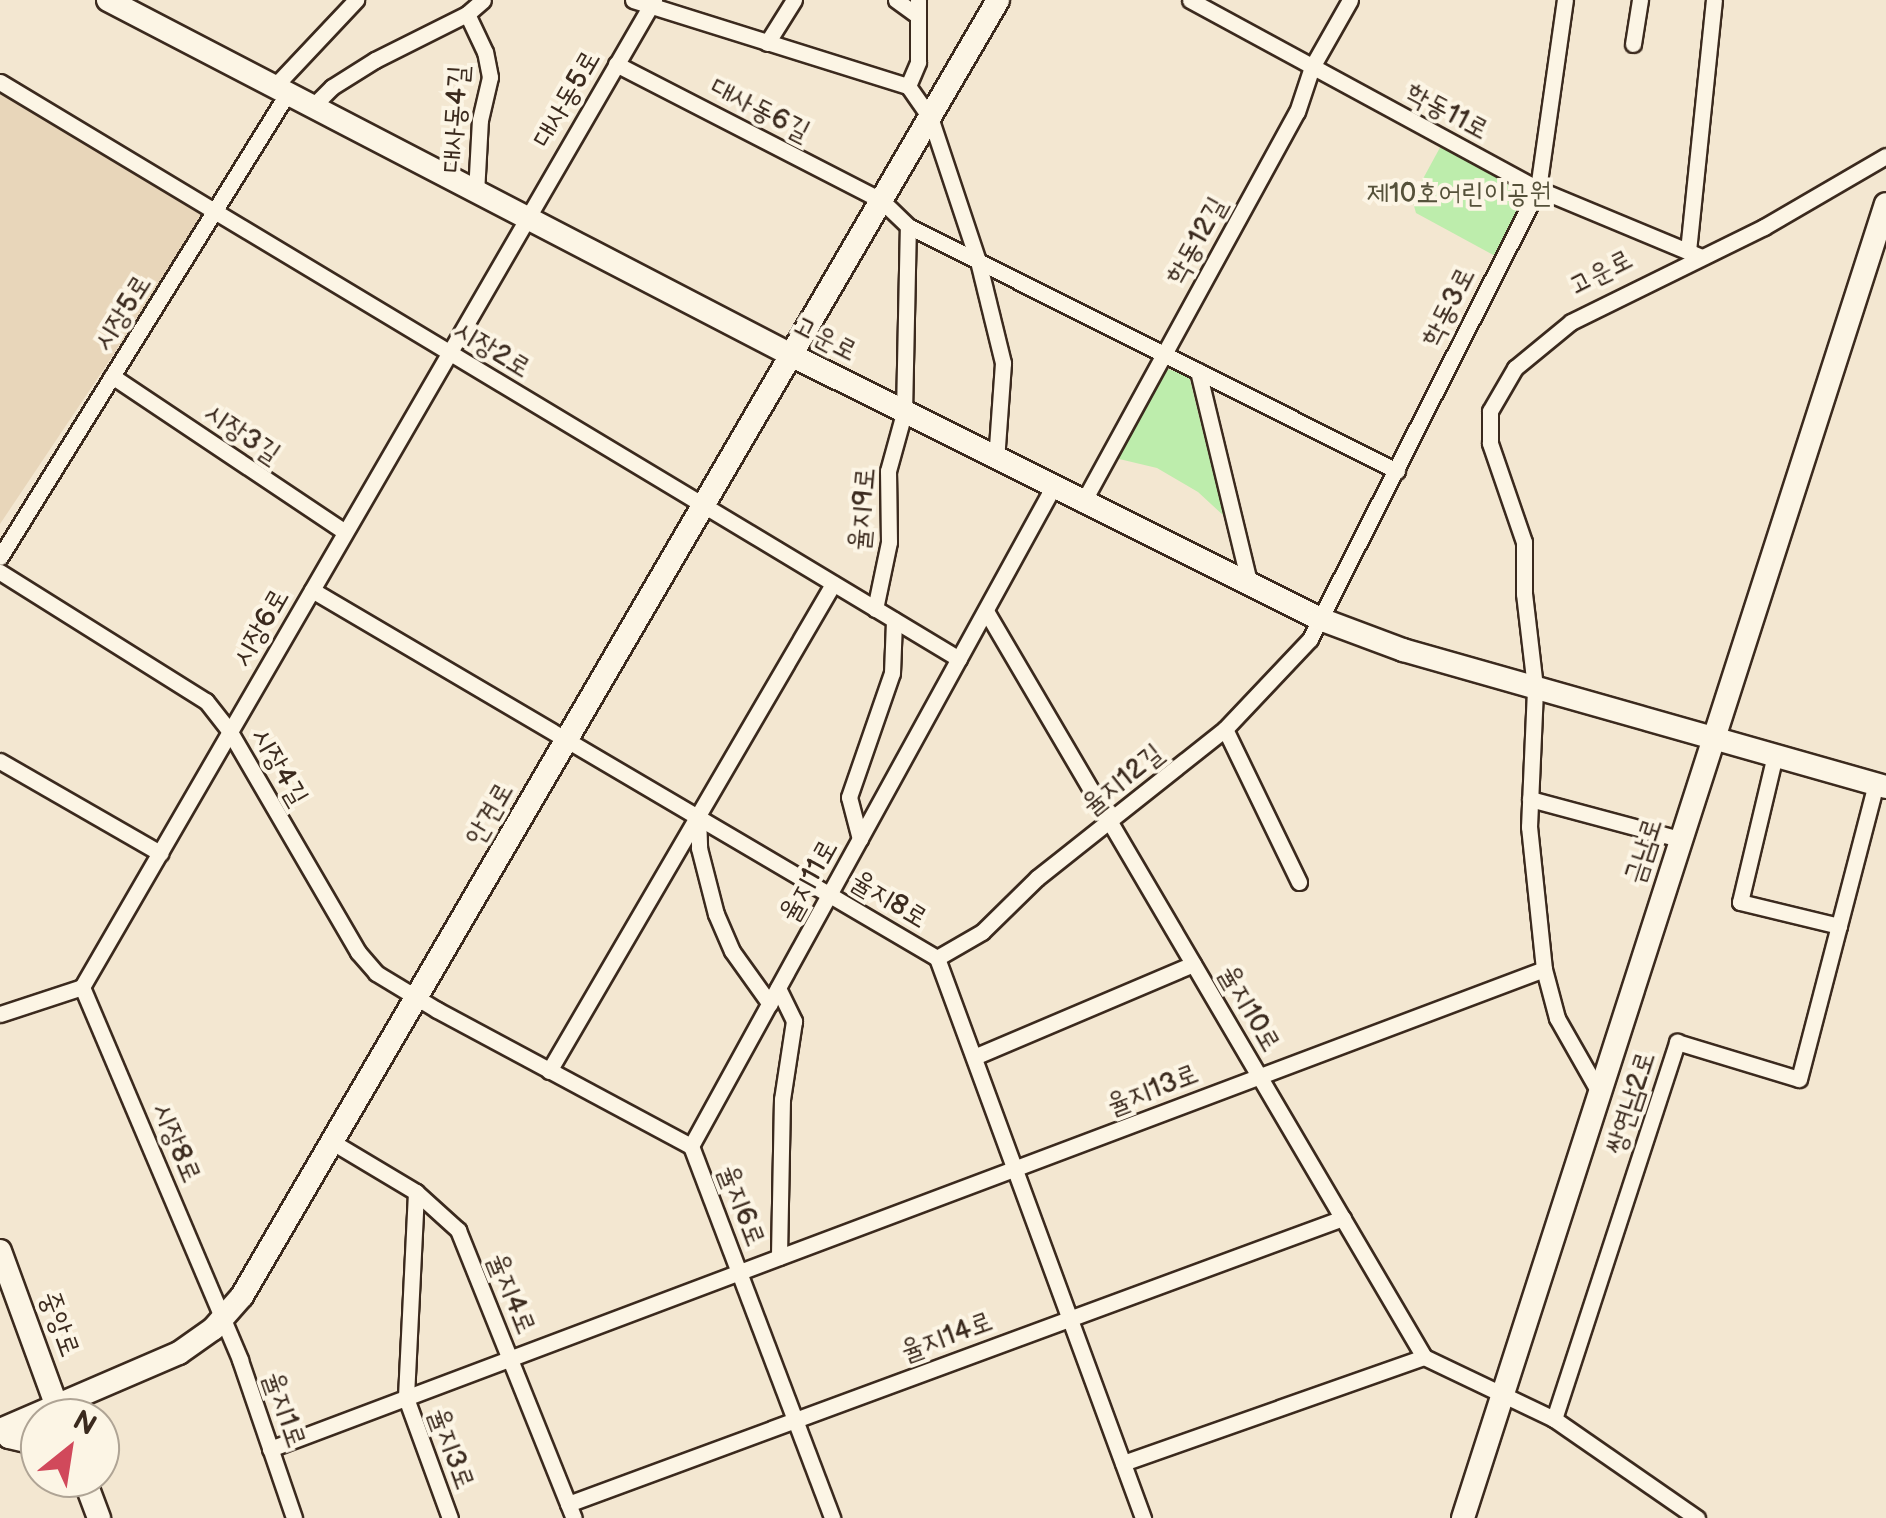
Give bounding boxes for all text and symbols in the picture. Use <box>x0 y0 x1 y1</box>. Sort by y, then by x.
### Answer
street label: 대사동5로 <box>526 45 608 153</box>
street label: 대사동4길 <box>436 64 476 174</box>
street label: 대사동6길 <box>705 71 815 149</box>
street label: 학동11로 <box>1400 76 1494 148</box>
park label: 제10호어린이공원 <box>1366 177 1552 211</box>
street label: 학동12길 <box>1159 191 1235 291</box>
street label: 고운로 <box>1563 243 1639 303</box>
street label: 학동3로 <box>1415 262 1483 352</box>
street label: 시장5로 <box>87 269 159 357</box>
street label: 고운로 <box>787 309 863 369</box>
street label: 시장2로 <box>447 314 537 386</box>
street label: 시장3길 <box>197 396 287 472</box>
street label: 율지9로 <box>843 466 883 552</box>
street label: 시장6로 <box>225 583 297 673</box>
street label: 시장4길 <box>243 722 315 812</box>
street label: 율지12길 <box>1076 737 1170 823</box>
street label: 안견로 <box>459 776 521 852</box>
street label: 금남로 <box>1618 814 1670 888</box>
street label: 율지11로 <box>773 834 845 928</box>
street label: 율지8로 <box>844 864 934 936</box>
street label: 율지10로 <box>1211 960 1287 1058</box>
street label: 쌍연남2로 <box>1599 1047 1663 1159</box>
street label: 율지13로 <box>1102 1057 1204 1123</box>
street label: 시장8로 <box>144 1098 208 1188</box>
street label: 율지6로 <box>710 1160 772 1252</box>
street label: 율지4로 <box>480 1248 542 1340</box>
street label: 중앙로 <box>32 1286 86 1362</box>
street label: 율지14로 <box>896 1305 998 1369</box>
street label: 율지1로 <box>255 1367 313 1453</box>
north arrow <box>20 1398 120 1498</box>
street label: 율지3로 <box>421 1403 481 1495</box>
text: N <box>67 1404 102 1443</box>

